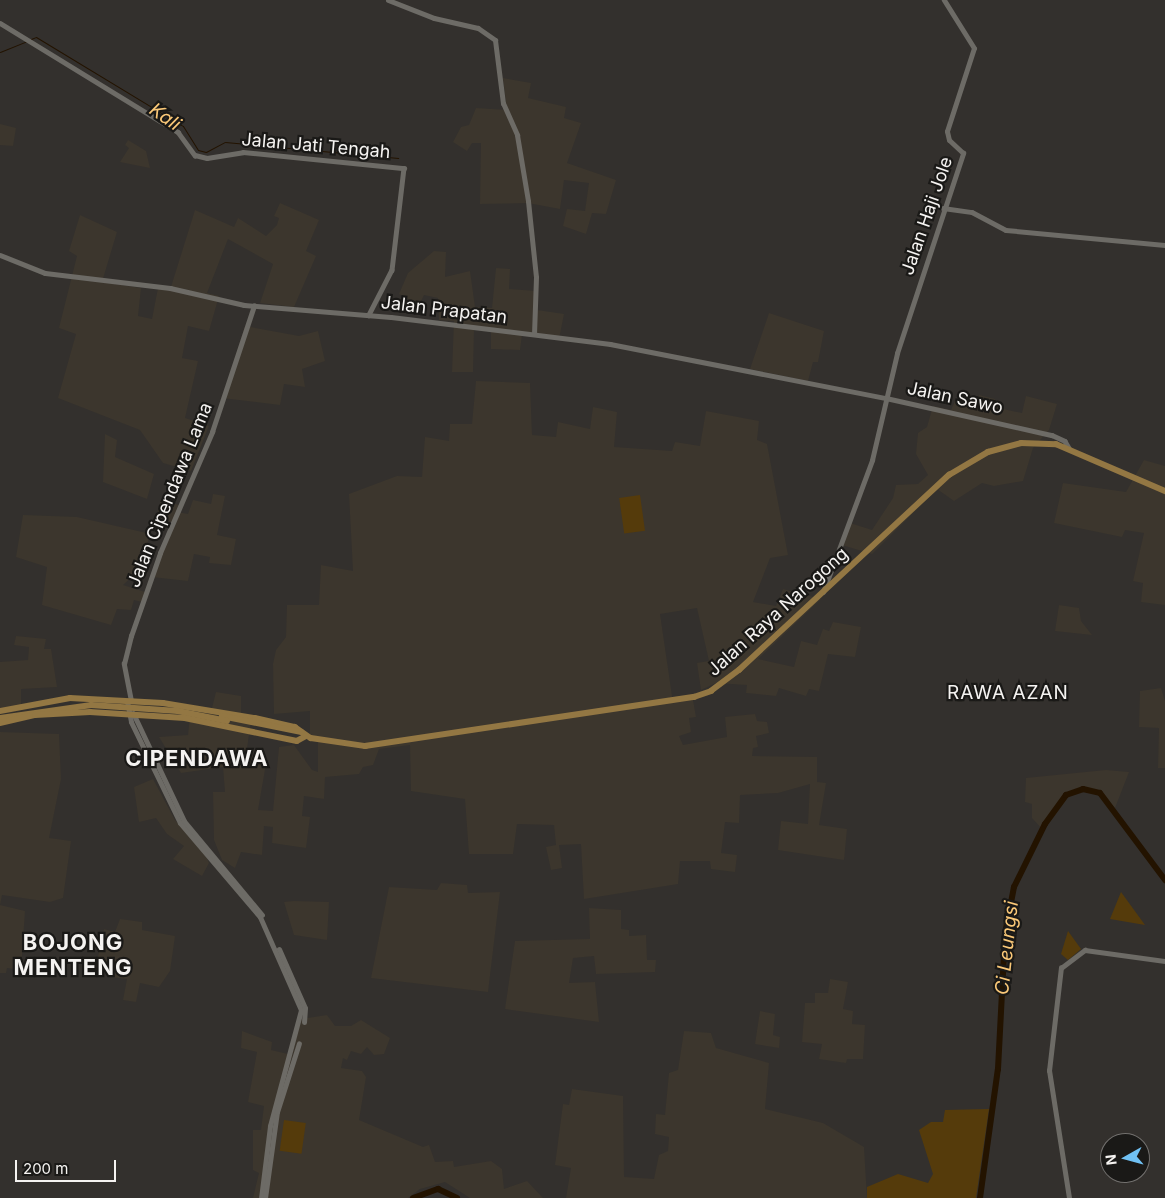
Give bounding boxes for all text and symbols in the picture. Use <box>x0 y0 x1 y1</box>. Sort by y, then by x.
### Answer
water label: Kali <box>145 98 185 136</box>
street label: Jalan Jati Tengah <box>241 129 391 163</box>
street label: Jalan Haji Jole <box>897 154 957 278</box>
street label: Jalan Prapatan <box>380 292 508 328</box>
street label: Jalan Sawo <box>905 377 1005 419</box>
street label: Jalan Cipendawa Lama <box>123 399 217 591</box>
street label: Jalan Raya Narogong <box>703 543 853 681</box>
district label: RAWA AZAN <box>946 682 1070 704</box>
district label: CIPENDAWA <box>124 746 270 772</box>
water label: Ci Leungsi <box>991 900 1023 996</box>
district label: BOJONG MENTENG <box>13 929 133 980</box>
north arrow <box>1100 1133 1150 1183</box>
scale bar <box>18 1150 119 1182</box>
text: N <box>1102 1153 1120 1166</box>
text: 200 m <box>23 1159 68 1178</box>

